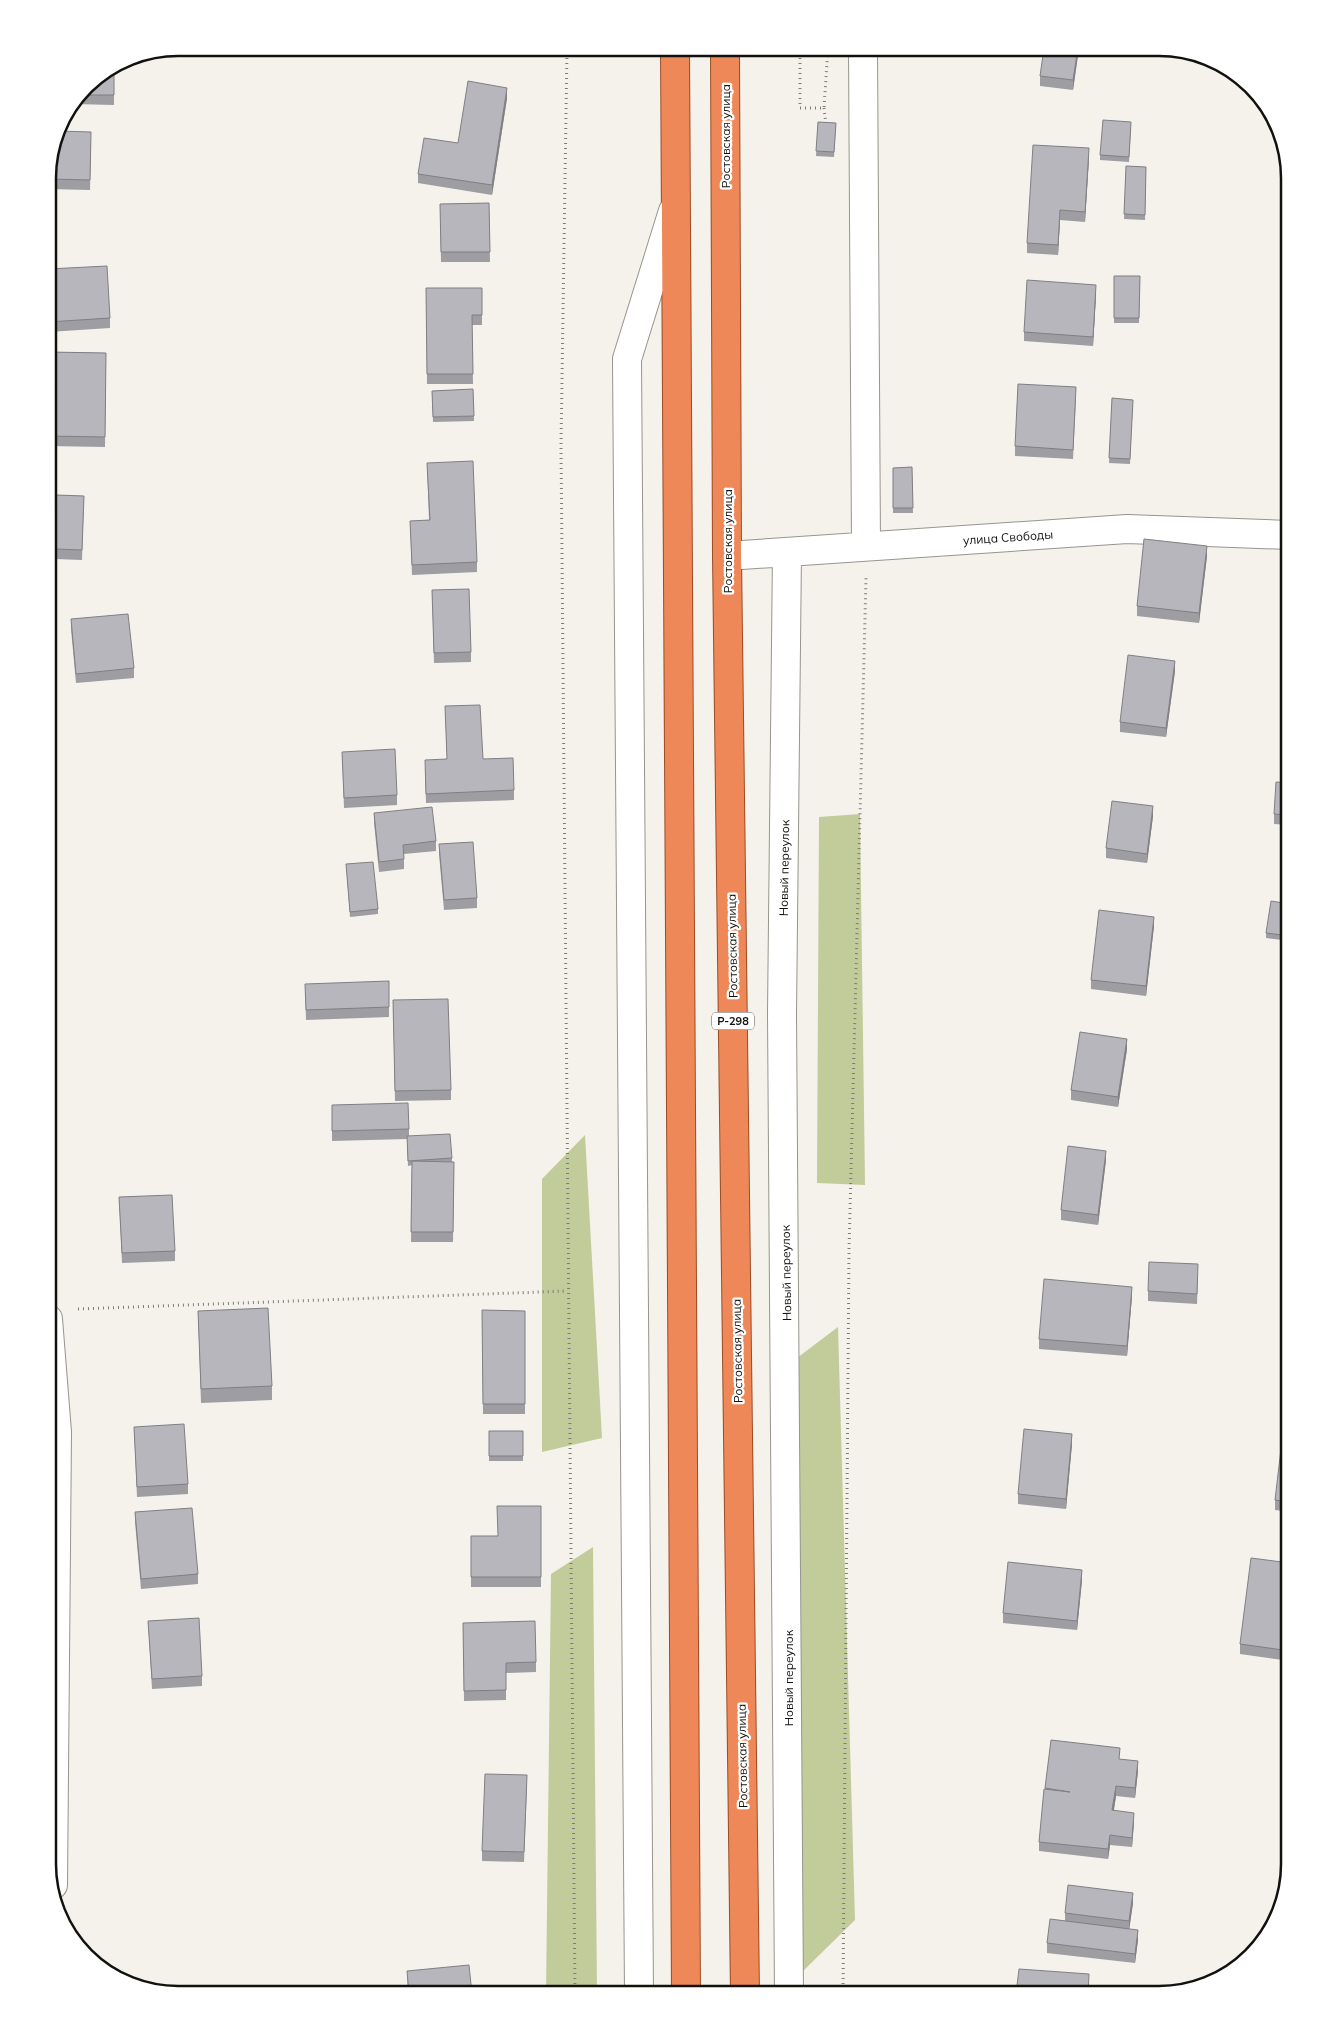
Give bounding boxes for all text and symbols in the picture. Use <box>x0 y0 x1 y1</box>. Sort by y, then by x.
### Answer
street label: Ростовская улица <box>718 84 733 188</box>
street label: Ростовская улица <box>720 489 735 593</box>
street label: улица Свободы <box>963 526 1053 548</box>
street label: Новый переулок <box>776 819 792 916</box>
street label: Ростовская улица <box>724 894 740 998</box>
road number: Р-298 <box>712 1012 754 1030</box>
street label: Новый переулок <box>778 1224 794 1321</box>
street label: Ростовская улица <box>729 1299 745 1403</box>
street label: Новый переулок <box>781 1629 796 1726</box>
street label: Ростовская улица <box>734 1704 750 1808</box>

